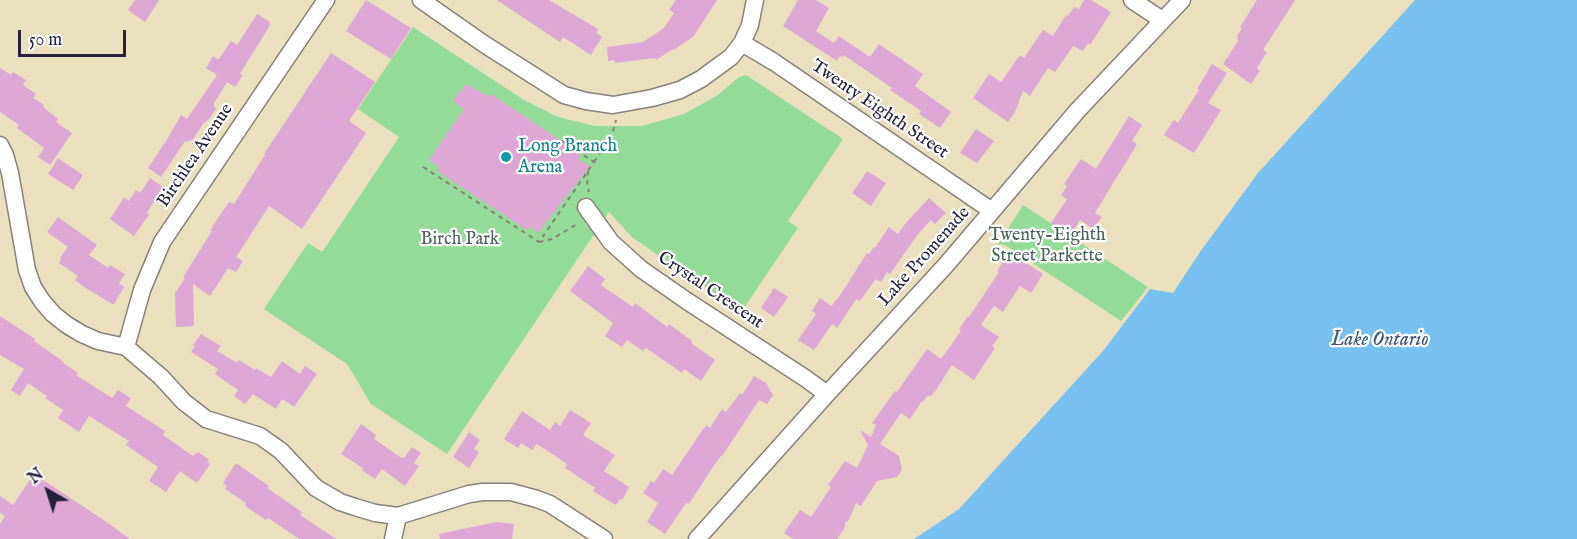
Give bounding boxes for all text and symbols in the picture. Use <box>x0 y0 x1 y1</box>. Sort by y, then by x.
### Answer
scale bar <box>21 18 129 56</box>
text: 50 m <box>29 29 62 52</box>
street label: Twenty Eighth Street <box>806 56 952 164</box>
street label: Birchlea Avenue <box>153 100 239 212</box>
place label: Long Branch Arena <box>518 136 617 178</box>
marker: Long Branch Arena <box>499 150 513 164</box>
street label: Lake Promenade <box>875 203 975 311</box>
park label: Twenty-Eighth Street Parkette <box>989 225 1105 268</box>
park label: Birch Park <box>421 229 499 251</box>
street label: Crystal Crescent <box>653 248 767 334</box>
water label: Lake Ontario <box>1331 329 1429 353</box>
north arrow <box>18 461 78 521</box>
text: N <box>25 465 48 489</box>

